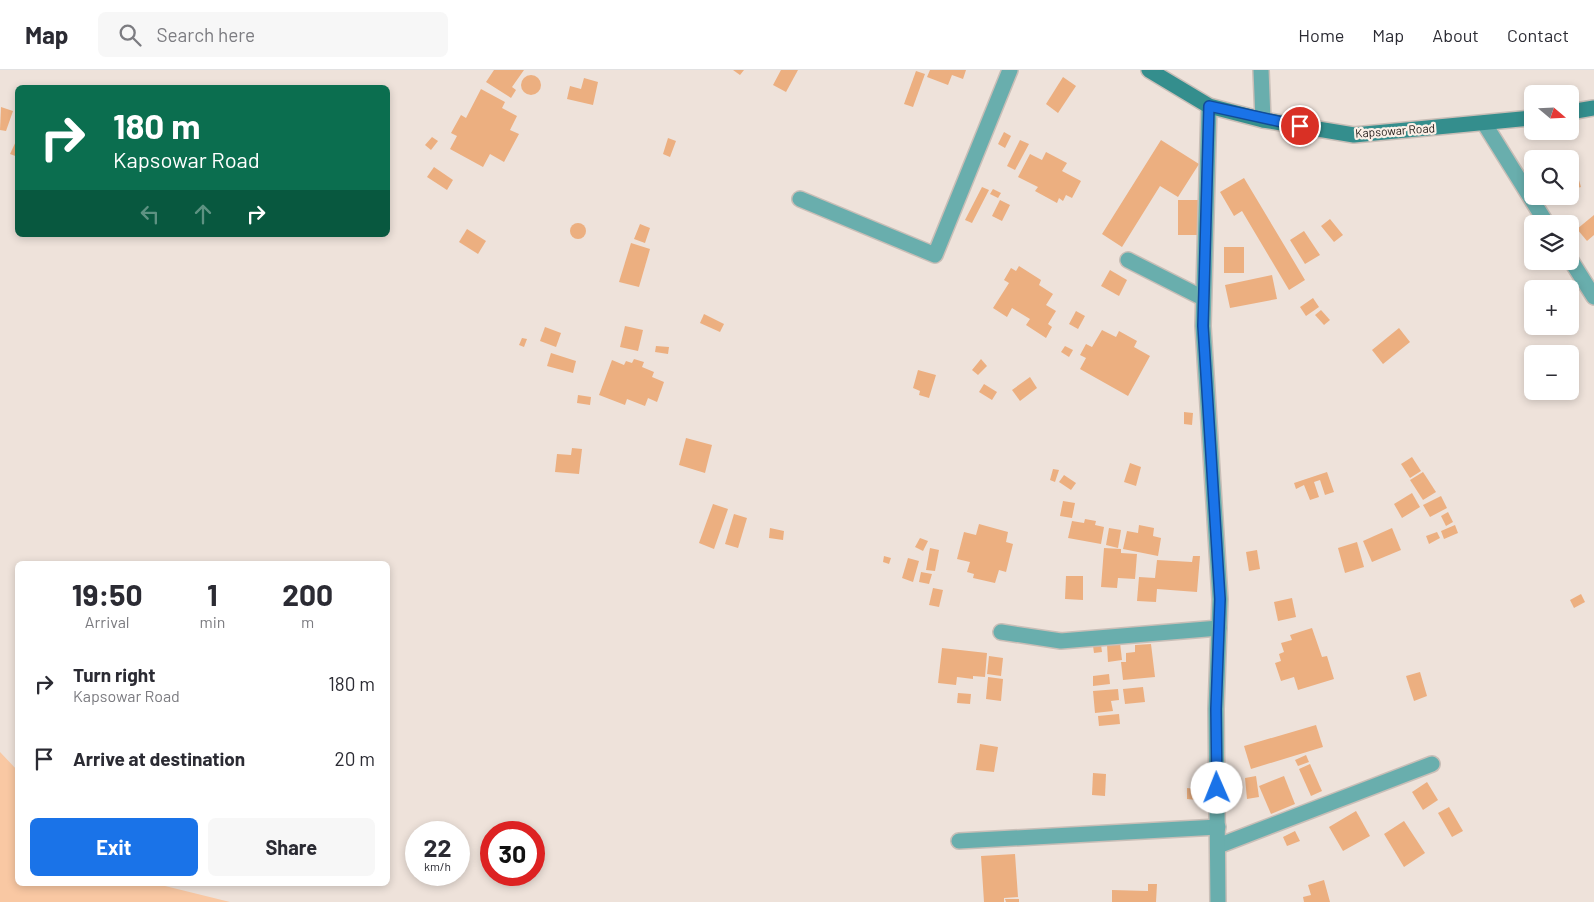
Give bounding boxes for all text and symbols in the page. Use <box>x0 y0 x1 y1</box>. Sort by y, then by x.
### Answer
search box <box>98 12 448 57</box>
text: Map <box>25 20 68 49</box>
icon: search <box>116 21 144 49</box>
text: Search here <box>156 23 255 46</box>
text: Home <box>1298 24 1344 46</box>
text: Map <box>1372 24 1404 46</box>
text: About <box>1432 24 1479 46</box>
text: Contact <box>1507 24 1569 46</box>
north arrow <box>1524 85 1579 140</box>
map controls <box>1524 85 1579 400</box>
text: 180 m <box>113 104 201 146</box>
icon: right <box>30 105 95 170</box>
pin <box>1279 105 1321 147</box>
icon: arrive <box>1286 112 1314 140</box>
street label: Kapsowar Road <box>1355 120 1435 140</box>
text: Kapsowar Road <box>113 146 260 172</box>
button: search <box>1524 150 1579 205</box>
icon: left <box>136 200 164 228</box>
icon: ahead <box>189 200 217 228</box>
icon: right <box>242 200 270 228</box>
button: layers <box>1524 215 1579 270</box>
button: + <box>1524 280 1579 335</box>
button: − <box>1524 345 1579 400</box>
text: 19:50 <box>72 576 143 612</box>
text: 1 <box>207 576 218 612</box>
text: 200 <box>282 576 333 612</box>
text: Arrival <box>85 612 130 631</box>
text: min <box>199 612 225 631</box>
text: m <box>301 612 314 631</box>
text: Turn right <box>73 663 155 686</box>
icon: right <box>30 670 58 698</box>
text: 180 m <box>328 672 375 695</box>
text: Kapsowar Road <box>73 686 180 705</box>
icon: arrive <box>30 745 58 773</box>
text: Arrive at destination <box>73 747 245 770</box>
text: 20 m <box>335 747 375 770</box>
position arrow <box>1190 761 1242 813</box>
button: Exit <box>30 818 198 876</box>
button: Share <box>208 818 375 876</box>
speed limit sign: 30 <box>480 821 545 886</box>
text: 22 <box>423 832 452 862</box>
text: km/h <box>424 859 451 873</box>

